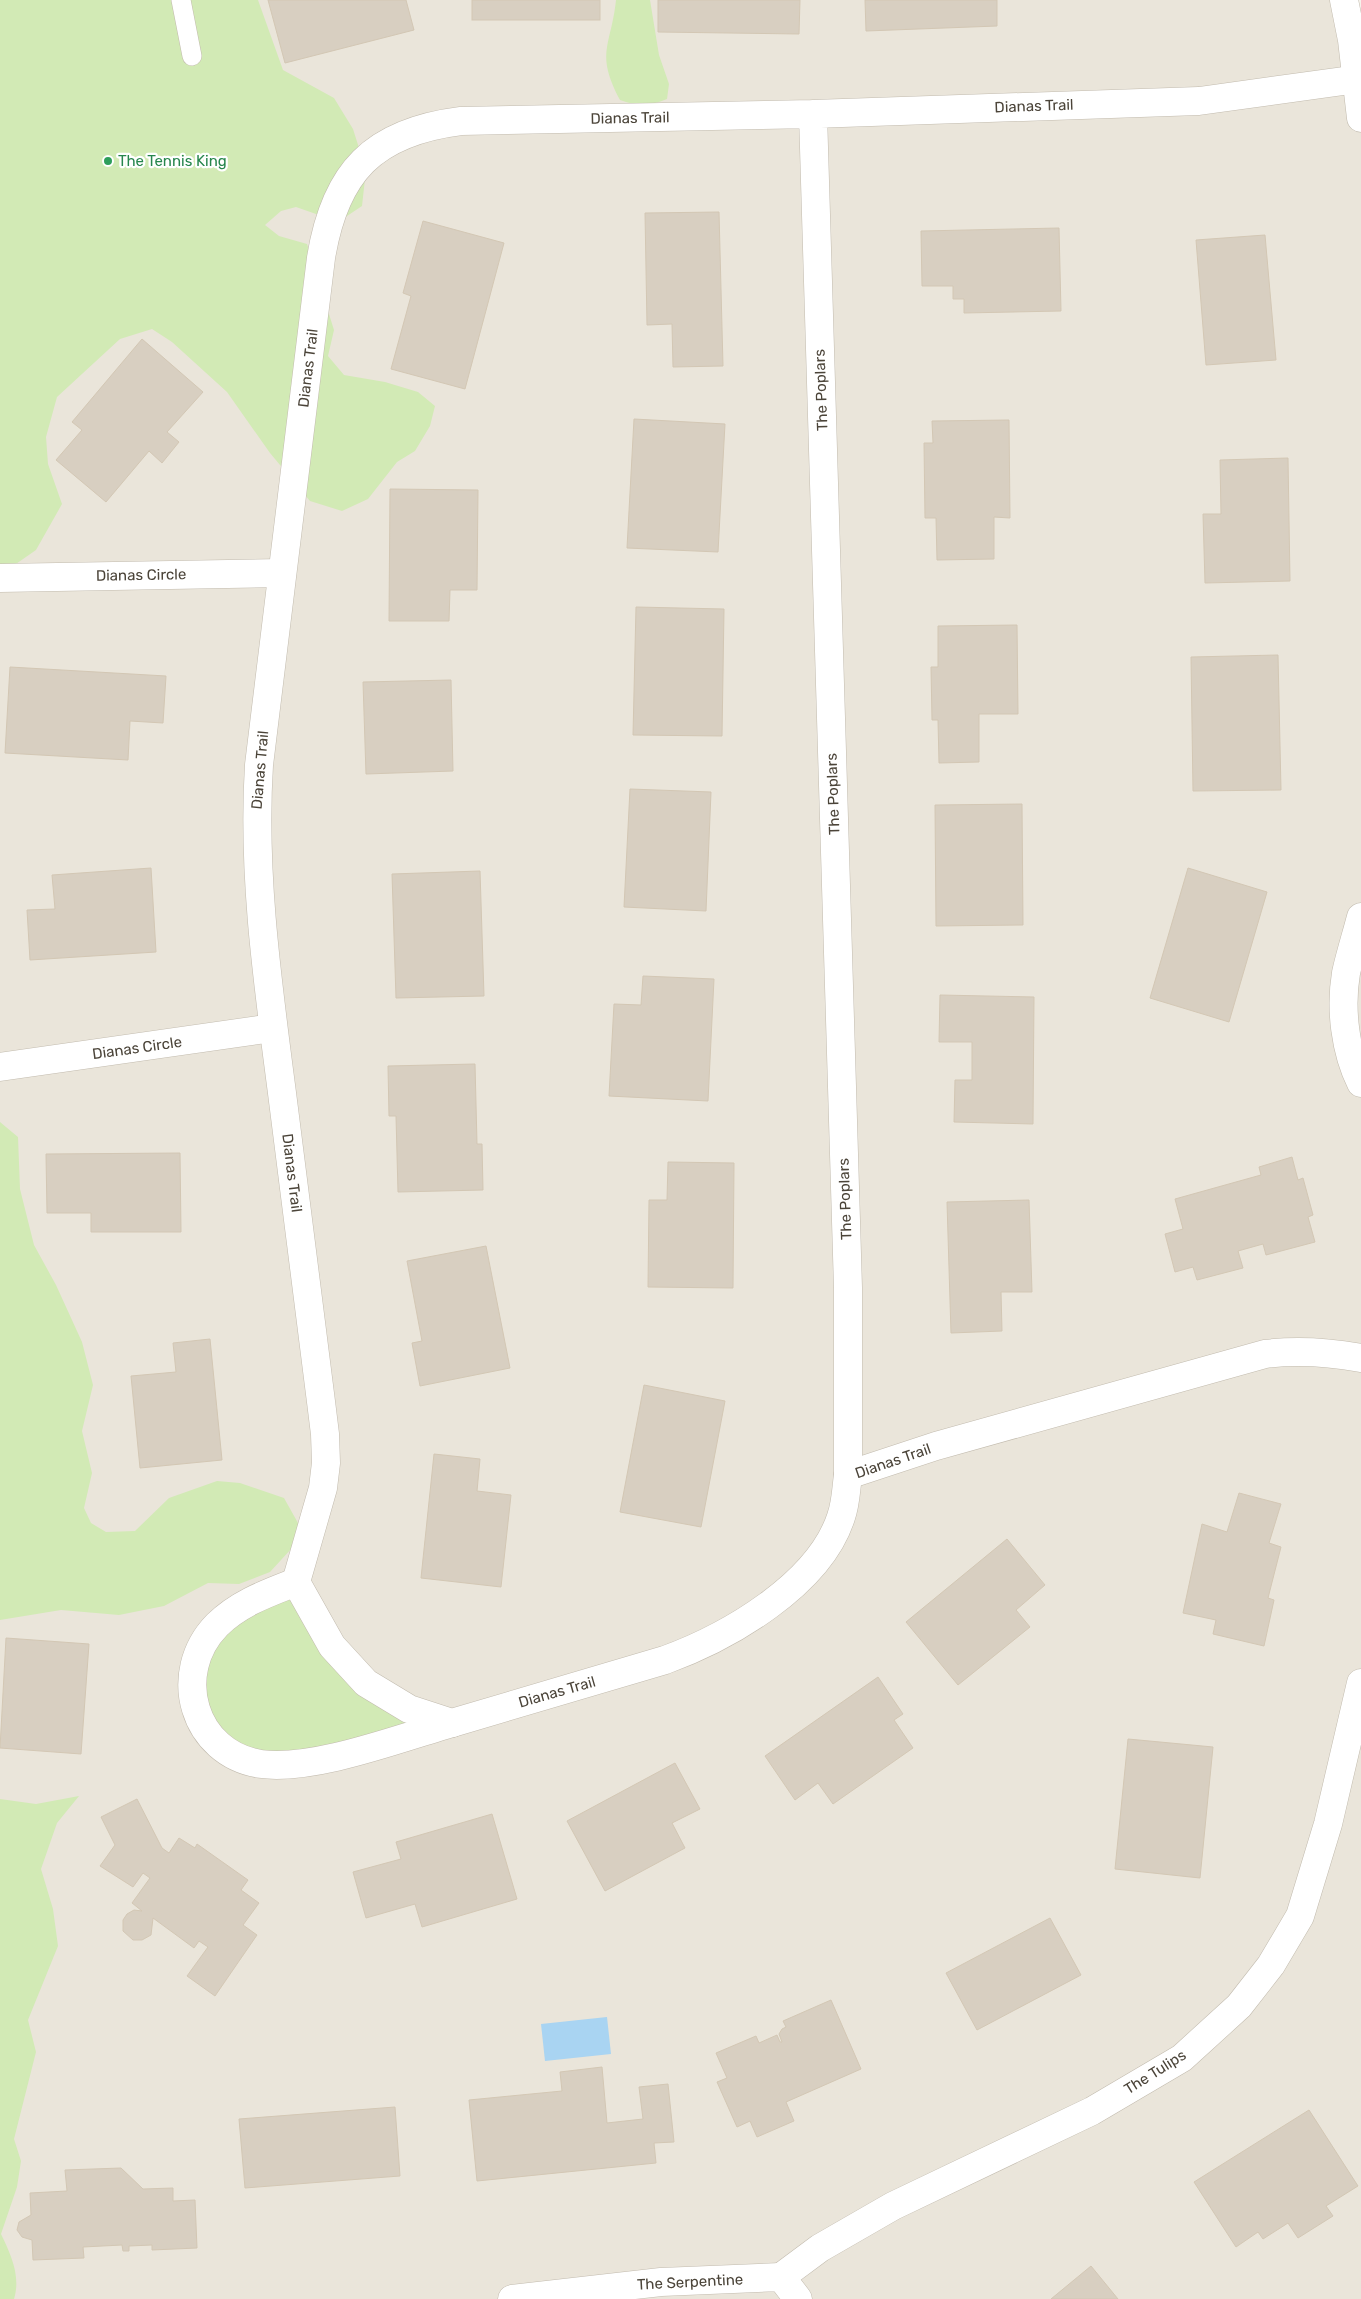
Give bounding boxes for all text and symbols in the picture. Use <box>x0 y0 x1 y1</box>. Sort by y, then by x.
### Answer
street label: Dianas Trail <box>994 96 1074 116</box>
street label: Dianas Trail <box>590 108 670 128</box>
place label: The Tennis King <box>118 152 227 170</box>
marker: The Tennis King <box>102 155 114 167</box>
street label: Dianas Trail <box>294 328 322 408</box>
street label: The Poplars <box>811 348 831 431</box>
street label: Dianas Circle <box>96 565 186 585</box>
street label: Dianas Trail <box>248 730 272 810</box>
street label: The Poplars <box>823 752 843 835</box>
street label: Dianas Circle <box>91 1033 183 1063</box>
street label: Dianas Trail <box>278 1133 306 1213</box>
street label: The Poplars <box>835 1157 855 1240</box>
street label: Dianas Trail <box>853 1440 933 1482</box>
street label: Dianas Trail <box>516 1672 598 1712</box>
street label: The Tulips <box>1121 2046 1190 2098</box>
street label: The Serpentine <box>636 2270 744 2294</box>

